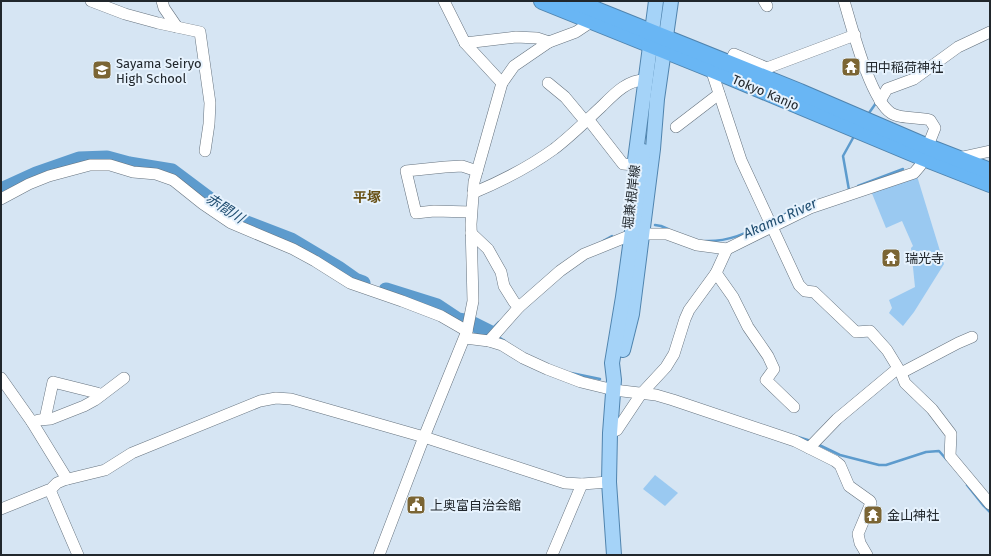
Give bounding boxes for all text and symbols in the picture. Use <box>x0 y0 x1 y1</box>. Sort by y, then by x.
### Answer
place label: Sayama Seiryo High School <box>116 56 202 86</box>
temple icon: 田中稲荷神社 <box>840 56 862 78</box>
school or university icon: Sayama Seiryo High School <box>91 59 113 81</box>
place label: 田中稲荷神社 <box>865 60 943 75</box>
street label: Tokyo Kanjo <box>730 72 801 113</box>
street label: 堀兼根岸線 <box>620 164 643 230</box>
district label: 平塚 <box>353 189 381 206</box>
water label: 赤間川 <box>202 190 249 228</box>
water label: Akama River <box>740 194 820 243</box>
temple icon: 瑞光寺 <box>880 247 902 269</box>
place label: 瑞光寺 <box>905 251 944 266</box>
public building icon: 上奥富自治会館 <box>405 494 427 516</box>
place label: 上奥富自治会館 <box>430 498 521 513</box>
temple icon: 金山神社 <box>862 504 884 526</box>
place label: 金山神社 <box>887 508 939 523</box>

